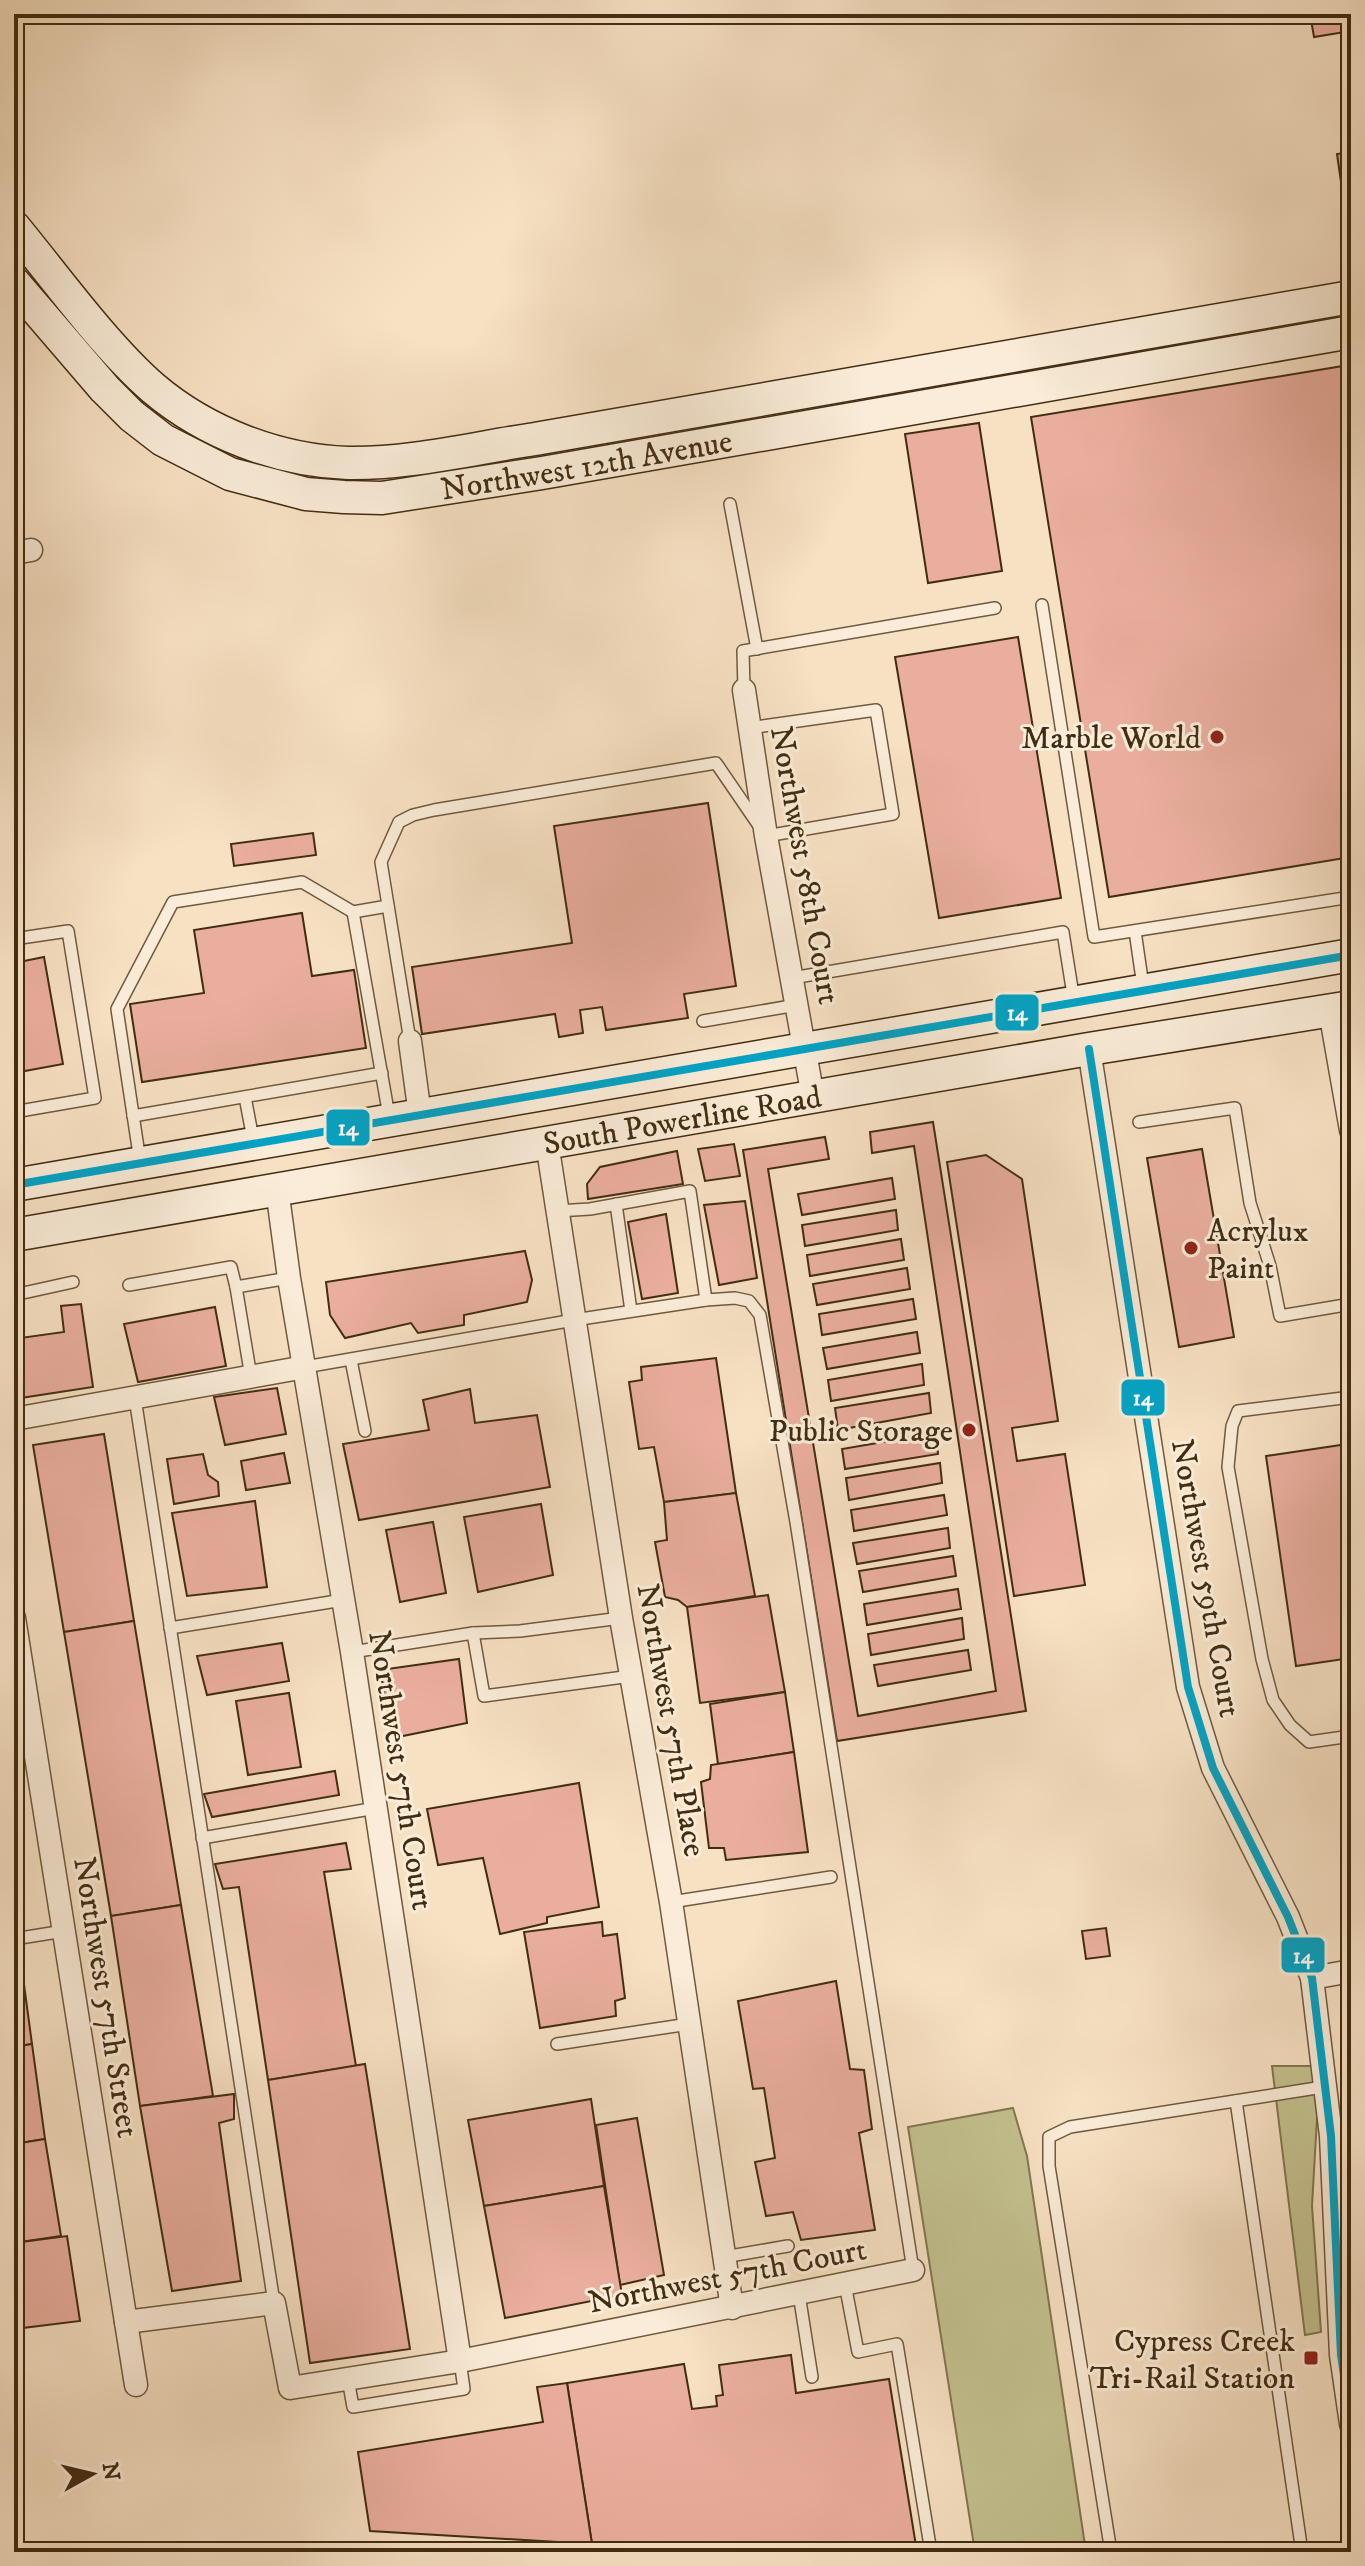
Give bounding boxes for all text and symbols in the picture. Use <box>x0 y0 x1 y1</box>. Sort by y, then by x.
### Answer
street label: Northwest 12th Avenue <box>438 422 735 511</box>
place label: Marble World <box>1021 719 1201 759</box>
street label: Northwest 58th Court <box>760 723 848 1007</box>
marker: Marble World <box>1208 728 1226 746</box>
line badge: 14 <box>994 993 1040 1032</box>
text: 14 <box>1007 1000 1029 1027</box>
street label: South Powerline Road <box>540 1078 825 1165</box>
line badge: 14 <box>325 1108 371 1147</box>
text: 14 <box>338 1115 360 1142</box>
place label: Acrylux Paint <box>1207 1212 1309 1289</box>
marker: Acrylux Paint <box>1182 1239 1200 1257</box>
line badge: 14 <box>1120 1378 1166 1417</box>
text: 14 <box>1133 1385 1155 1412</box>
place label: Public Storage <box>769 1412 953 1452</box>
marker: Public Storage <box>960 1421 978 1439</box>
street label: Northwest 59th Court <box>1161 1436 1249 1720</box>
street label: Northwest 57th Place <box>626 1581 714 1860</box>
street label: Northwest 57th Court <box>358 1628 442 1913</box>
street label: Northwest 57th Street <box>63 1854 147 2141</box>
line badge: 14 <box>1280 1936 1326 1974</box>
text: 14 <box>1293 1943 1315 1970</box>
street label: Northwest 57th Court <box>585 2230 870 2324</box>
place label: Cypress Creek Tri-Rail Station <box>1090 2322 1295 2399</box>
marker: Cypress Creek Tri-Rail Station <box>1302 2349 1320 2367</box>
north arrow <box>52 2434 132 2514</box>
text: N <box>96 2461 125 2482</box>

